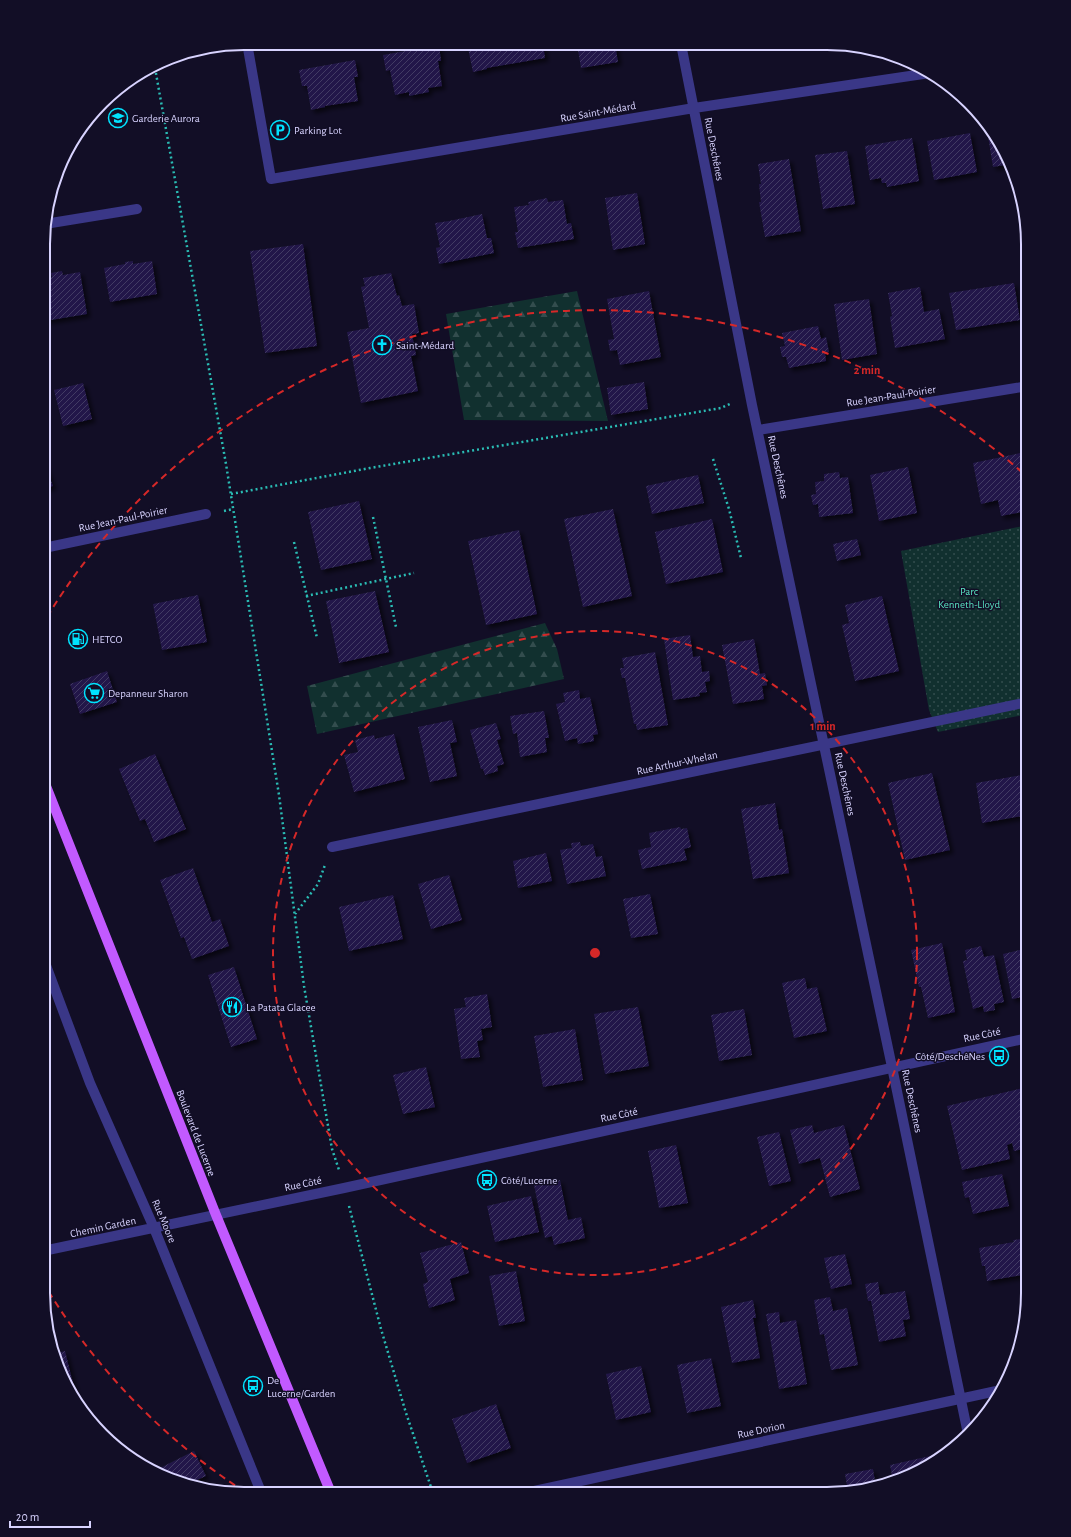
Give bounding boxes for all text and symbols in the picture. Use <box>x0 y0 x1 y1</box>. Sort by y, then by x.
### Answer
street label: Rue Saint-Médard <box>559 100 637 124</box>
school or university icon: Garderie Aurora <box>107 107 129 129</box>
place label: Garderie Aurora <box>132 113 200 124</box>
street label: Rue Deschênes <box>702 116 726 182</box>
parking icon: Parking Lot <box>269 119 291 141</box>
place label: Parking Lot <box>294 125 342 136</box>
church icon: Saint-Médard <box>371 334 393 356</box>
place label: Saint-Médard <box>396 340 455 351</box>
text: 2 min <box>854 364 880 376</box>
street label: Rue Jean-Paul-Poirier <box>846 383 937 409</box>
street label: Rue Deschênes <box>766 434 790 500</box>
street label: Rue Jean-Paul-Poirier <box>78 504 169 534</box>
park label: Parc Kenneth-Lloyd <box>938 586 1000 610</box>
fuel station icon: HETCO <box>67 628 89 650</box>
place label: HETCO <box>92 634 122 645</box>
supermarket icon: Depanneur Sharon <box>83 682 105 704</box>
place label: Depanneur Sharon <box>108 688 188 699</box>
text: 1 min <box>810 720 836 732</box>
street label: Rue Arthur-Whelan <box>636 749 718 777</box>
street label: Rue Deschênes <box>833 751 857 817</box>
centre of rings <box>588 946 602 960</box>
restaurant icon: La Patata Glacee <box>221 996 243 1018</box>
place label: La Patata Glacee <box>246 1002 316 1013</box>
street label: Rue Côté <box>962 1026 1002 1044</box>
bus stop icon: Côté/DeschêNes <box>988 1045 1010 1067</box>
place label: Côté/DeschêNes <box>915 1051 985 1062</box>
street label: Rue Deschênes <box>900 1068 924 1134</box>
street label: Boulevard de Lucerne <box>174 1088 218 1178</box>
street label: Rue Côté <box>599 1106 639 1124</box>
bus stop icon: Côté/Lucerne <box>476 1169 498 1191</box>
street label: Rue Côté <box>283 1175 323 1193</box>
place label: Côté/Lucerne <box>501 1175 557 1186</box>
street label: Rue Moore <box>150 1198 178 1244</box>
street label: Chemin Garden <box>69 1215 137 1239</box>
bus stop icon: De Lucerne/Garden <box>242 1375 264 1397</box>
place label: De Lucerne/Garden <box>267 1375 335 1399</box>
street label: Rue Dorion <box>736 1420 786 1440</box>
scale bar <box>10 1503 90 1529</box>
text: 20 m <box>16 1511 39 1523</box>

